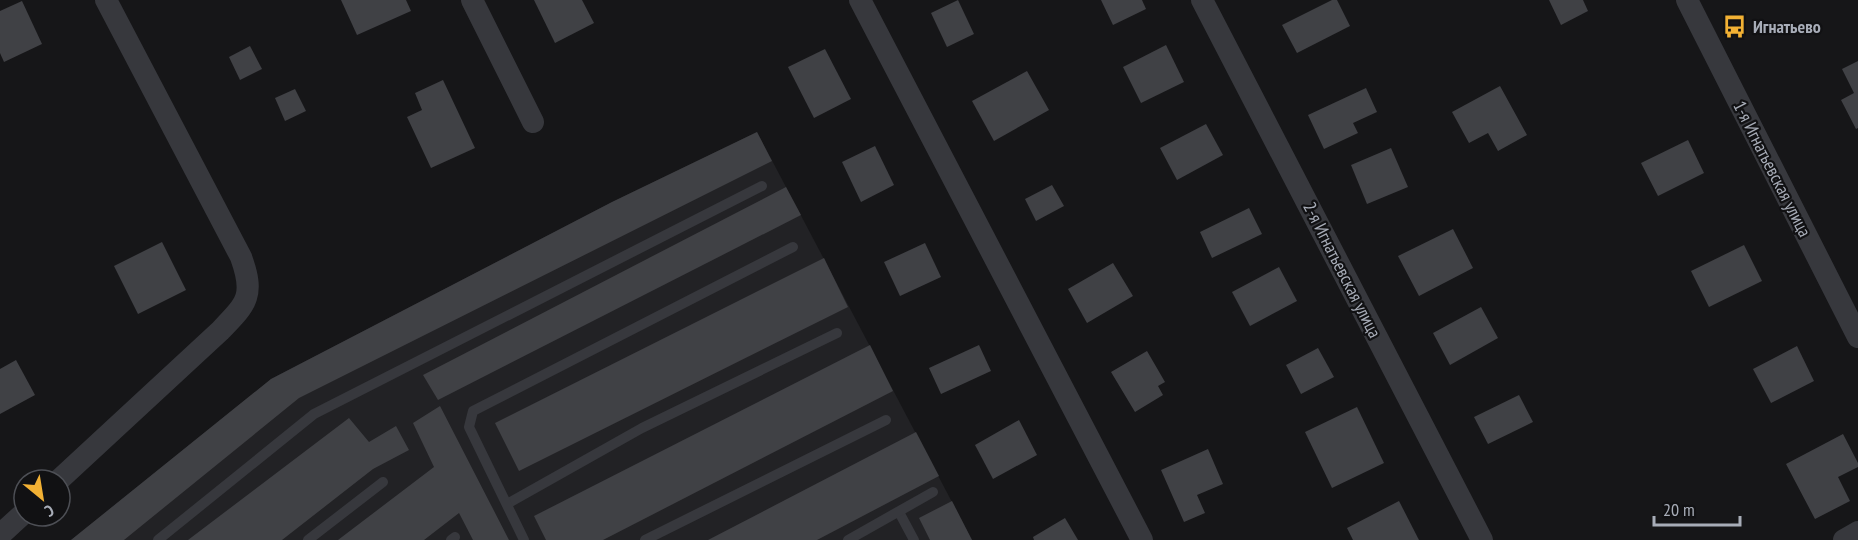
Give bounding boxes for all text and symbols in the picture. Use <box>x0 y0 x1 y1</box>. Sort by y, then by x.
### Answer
bus stop icon: Игнатьево <box>1722 14 1748 40</box>
place label: Игнатьево <box>1753 15 1821 38</box>
street label: 1-я Игнатьевская улица <box>1728 97 1817 241</box>
street label: 2-я Игнатьевская улица <box>1298 198 1387 342</box>
north arrow <box>12 468 72 528</box>
scale bar <box>1654 489 1740 527</box>
text: 20 m <box>1663 498 1695 521</box>
text: С <box>41 501 58 522</box>

